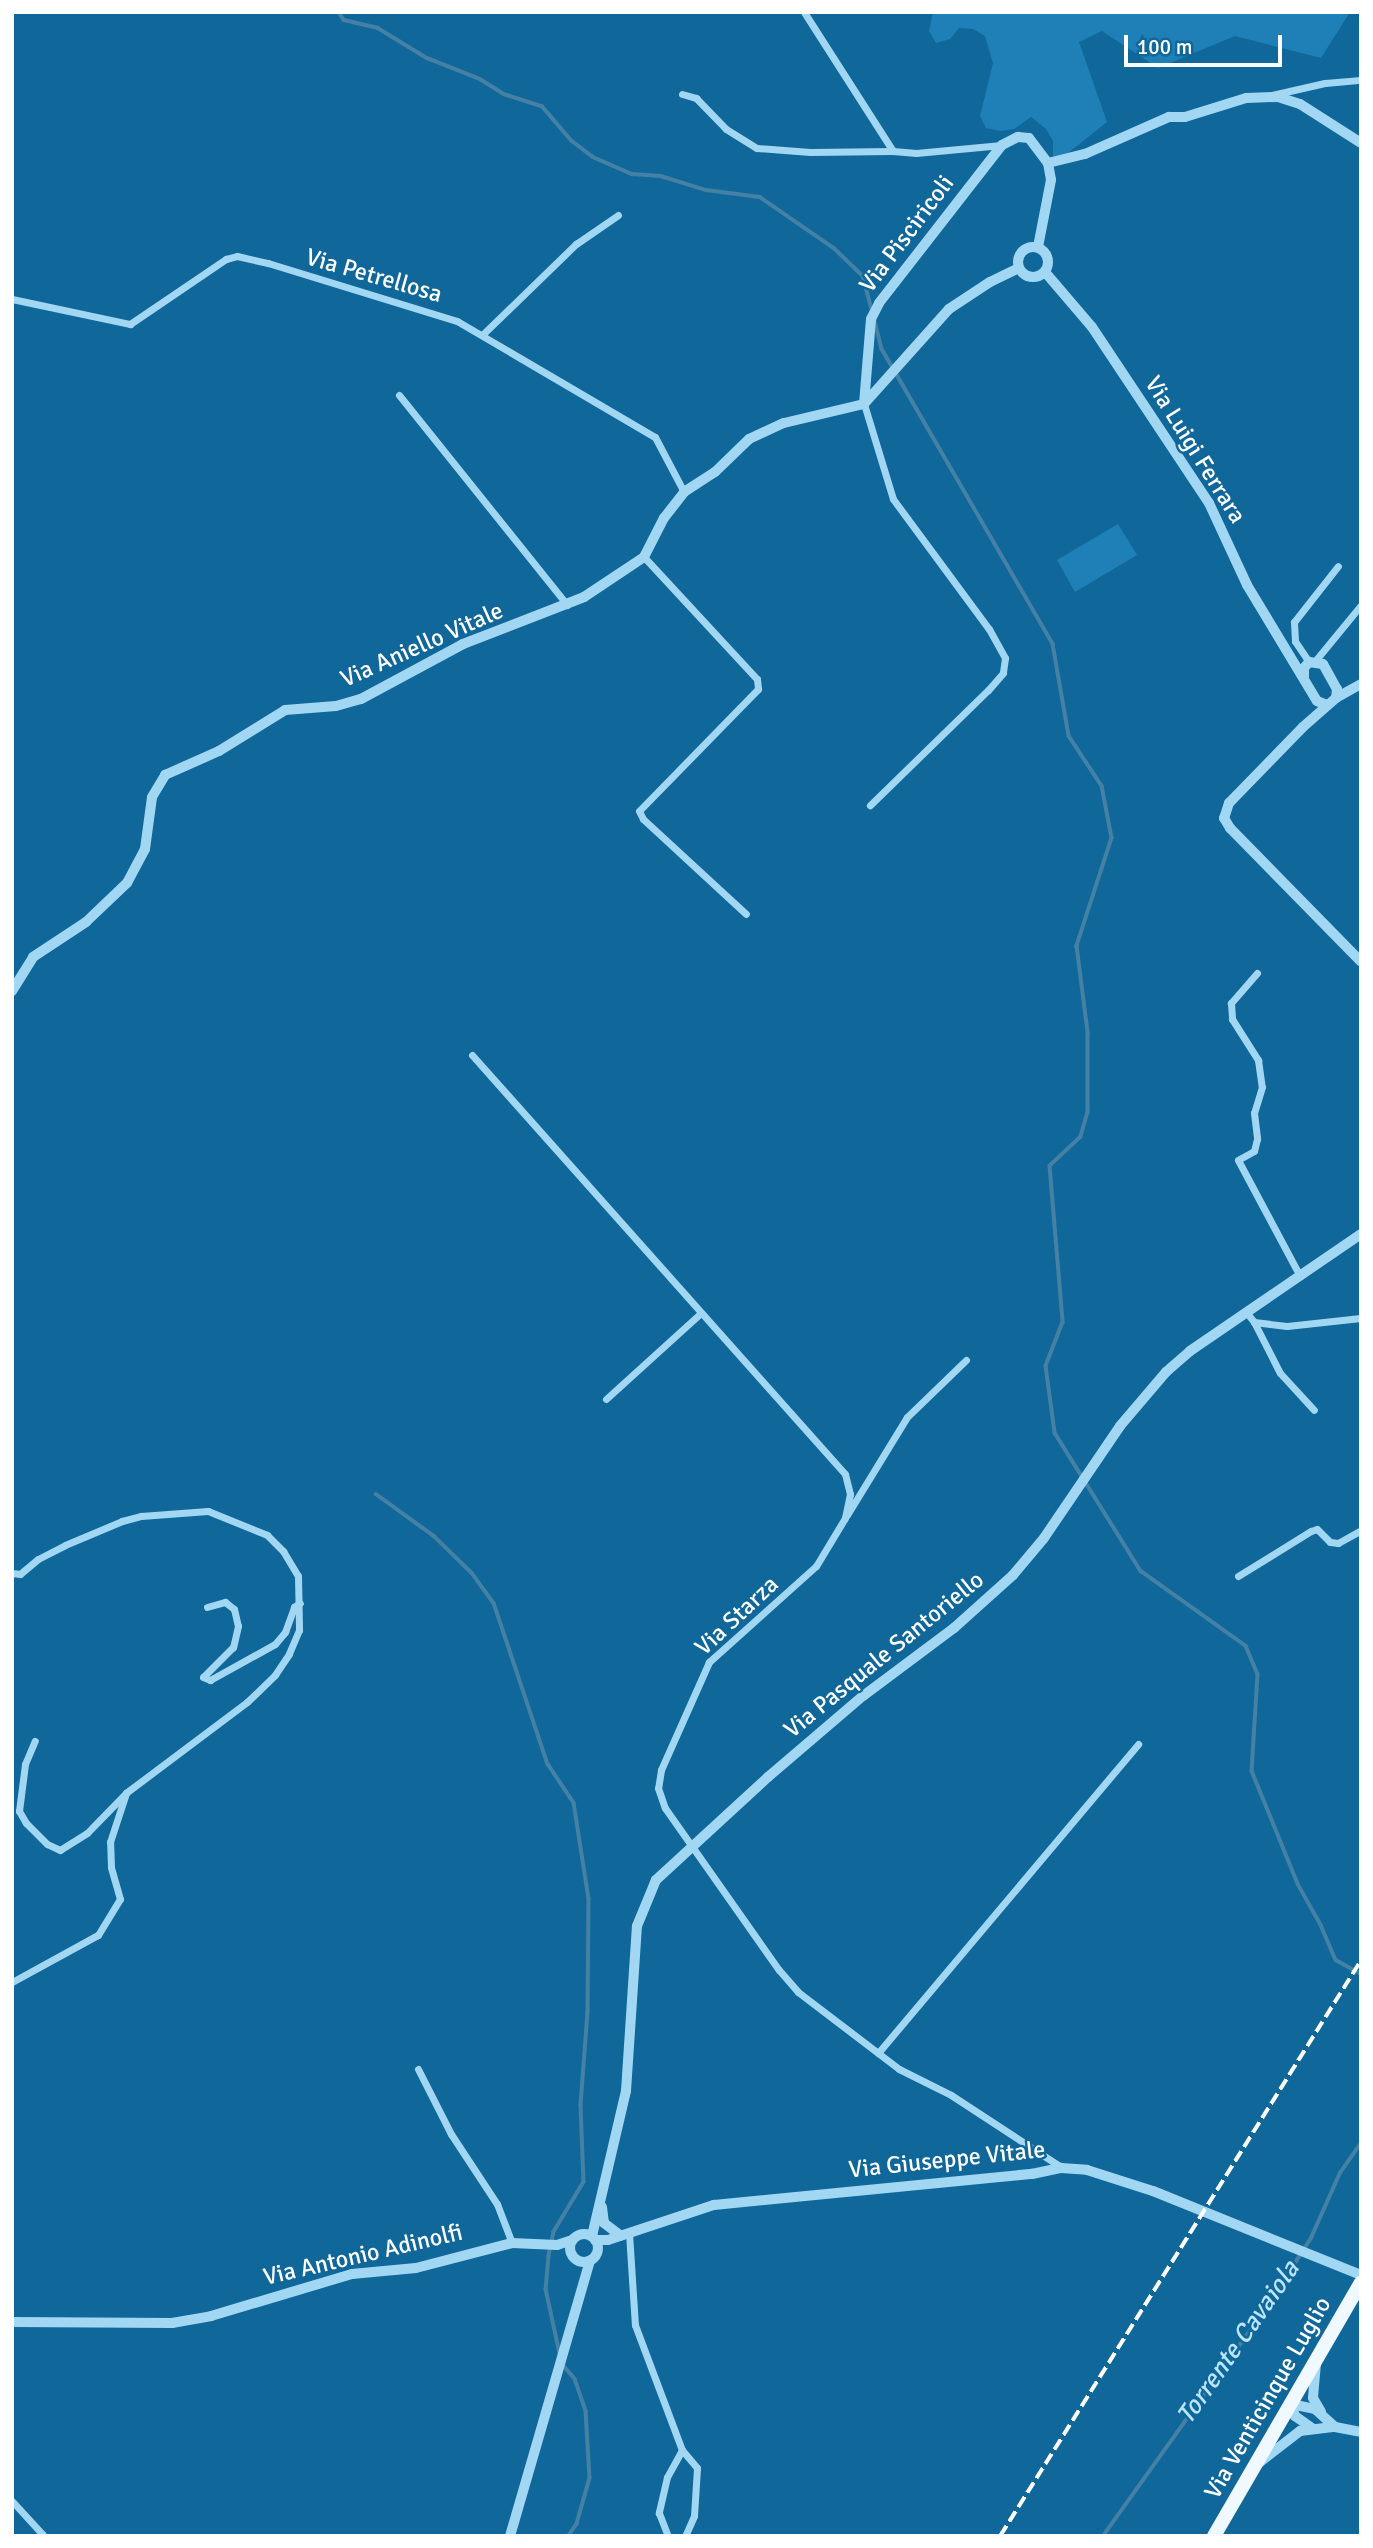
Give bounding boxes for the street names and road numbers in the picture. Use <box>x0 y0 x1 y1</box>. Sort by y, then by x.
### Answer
street label: Via Pisciricoli <box>854 170 960 298</box>
street label: Via Petrellosa <box>303 243 445 309</box>
street label: Via Luigi Ferrara <box>1138 371 1252 529</box>
street label: Via Aniello Vitale <box>336 596 508 694</box>
street label: Via Pasquale Santoriello <box>778 1566 990 1744</box>
street label: Via Starza <box>689 1570 785 1662</box>
street label: Via Giuseppe Vitale <box>847 2135 1047 2185</box>
street label: Via Antonio Adinolfi <box>261 2218 465 2292</box>
street label: Via Venticinque Luglio <box>1198 2292 1338 2504</box>

